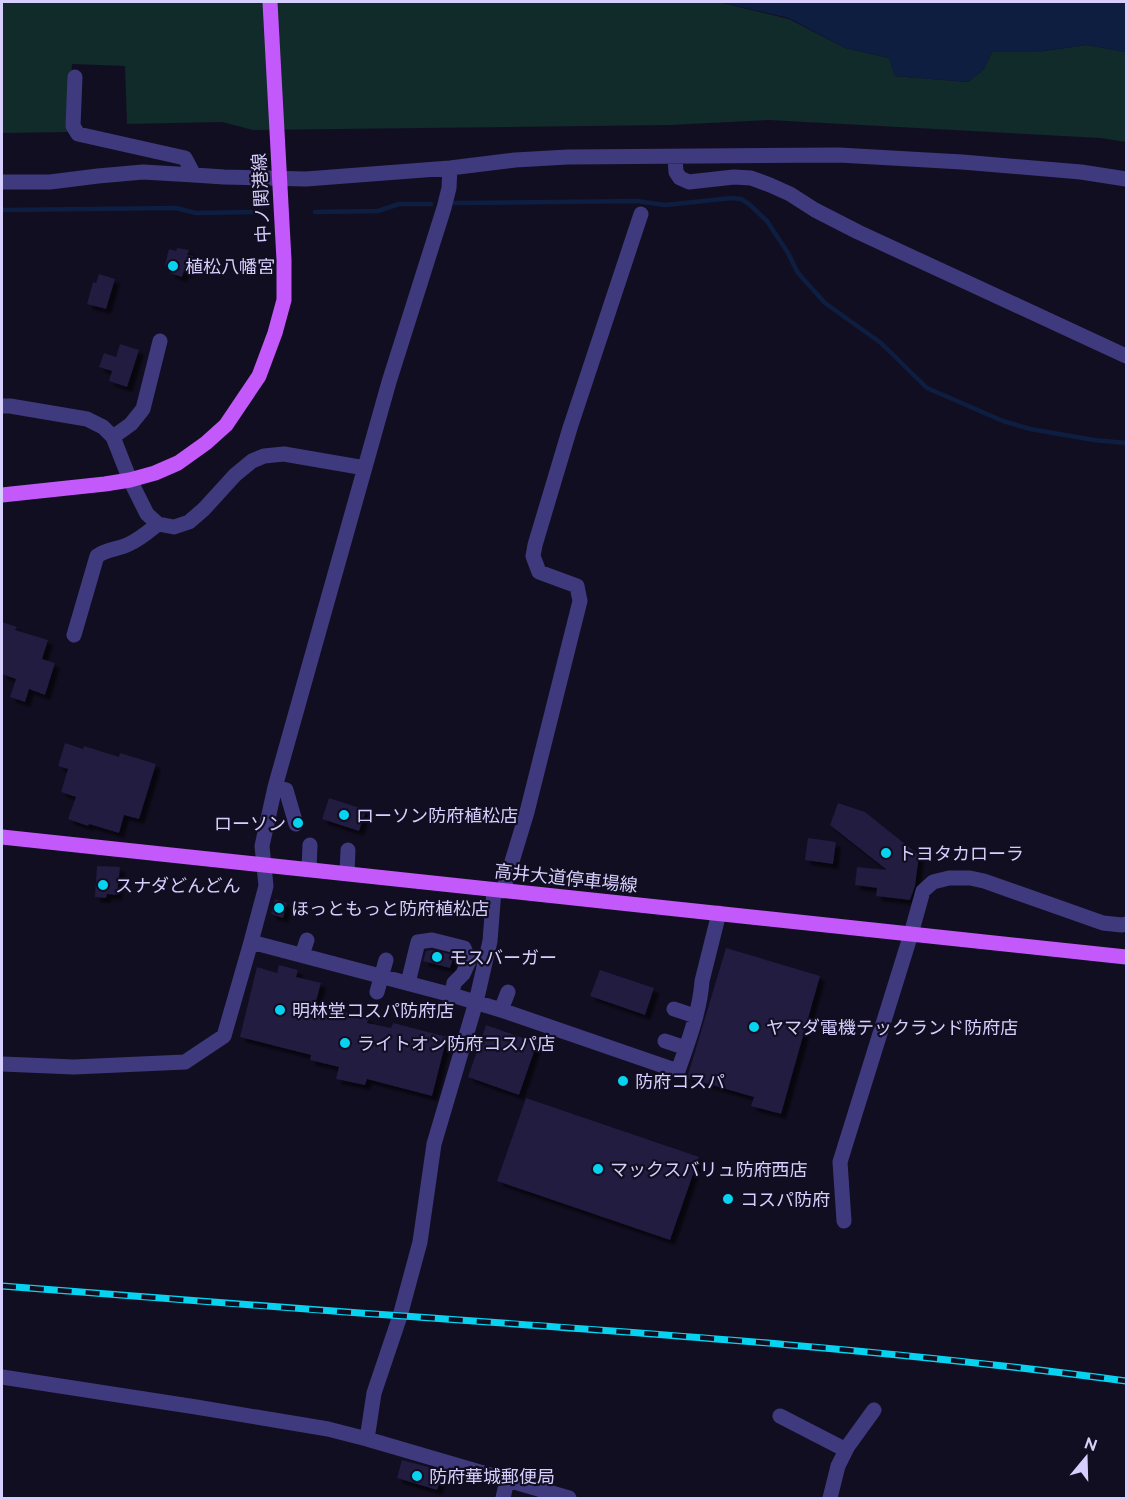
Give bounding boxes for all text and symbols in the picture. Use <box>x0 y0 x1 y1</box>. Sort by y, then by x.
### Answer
street label: 中ノ関港線 <box>248 153 274 243</box>
place label: 植松八幡宮 <box>185 256 275 277</box>
marker: 植松八幡宮 <box>166 259 180 273</box>
place label: ローソン防府植松店 <box>356 805 518 826</box>
marker: ローソン防府植松店 <box>337 808 351 822</box>
place label: ローソン <box>214 813 286 834</box>
marker: ローソン <box>291 816 305 830</box>
place label: トヨタカローラ <box>898 843 1024 864</box>
marker: トヨタカローラ <box>879 846 893 860</box>
street label: 高井大道停車場線 <box>493 860 639 896</box>
place label: スナダどんどん <box>115 875 240 896</box>
marker: スナダどんどん <box>96 878 110 892</box>
place label: ほっともっと防府植松店 <box>291 898 489 919</box>
marker: ほっともっと防府植松店 <box>272 901 286 915</box>
place label: モスバーガー <box>449 947 557 968</box>
marker: モスバーガー <box>430 950 444 964</box>
place label: 明林堂コスパ防府店 <box>292 1000 454 1021</box>
marker: 明林堂コスパ防府店 <box>273 1003 287 1017</box>
place label: ヤマダ電機テックランド防府店 <box>766 1017 1018 1038</box>
marker: ヤマダ電機テックランド防府店 <box>747 1020 761 1034</box>
place label: ライトオン防府コスパ店 <box>357 1033 555 1054</box>
marker: ライトオン防府コスパ店 <box>338 1036 352 1050</box>
place label: 防府コスパ <box>635 1071 725 1092</box>
marker: 防府コスパ <box>616 1074 630 1088</box>
place label: マックスバリュ防府西店 <box>610 1159 807 1180</box>
marker: マックスバリュ防府西店 <box>591 1162 605 1176</box>
place label: コスパ防府 <box>740 1189 830 1210</box>
marker: コスパ防府 <box>721 1192 735 1206</box>
north arrow <box>1056 1428 1116 1488</box>
text: N <box>1082 1433 1100 1455</box>
place label: 防府華城郵便局 <box>429 1466 555 1487</box>
marker: 防府華城郵便局 <box>410 1469 424 1483</box>

